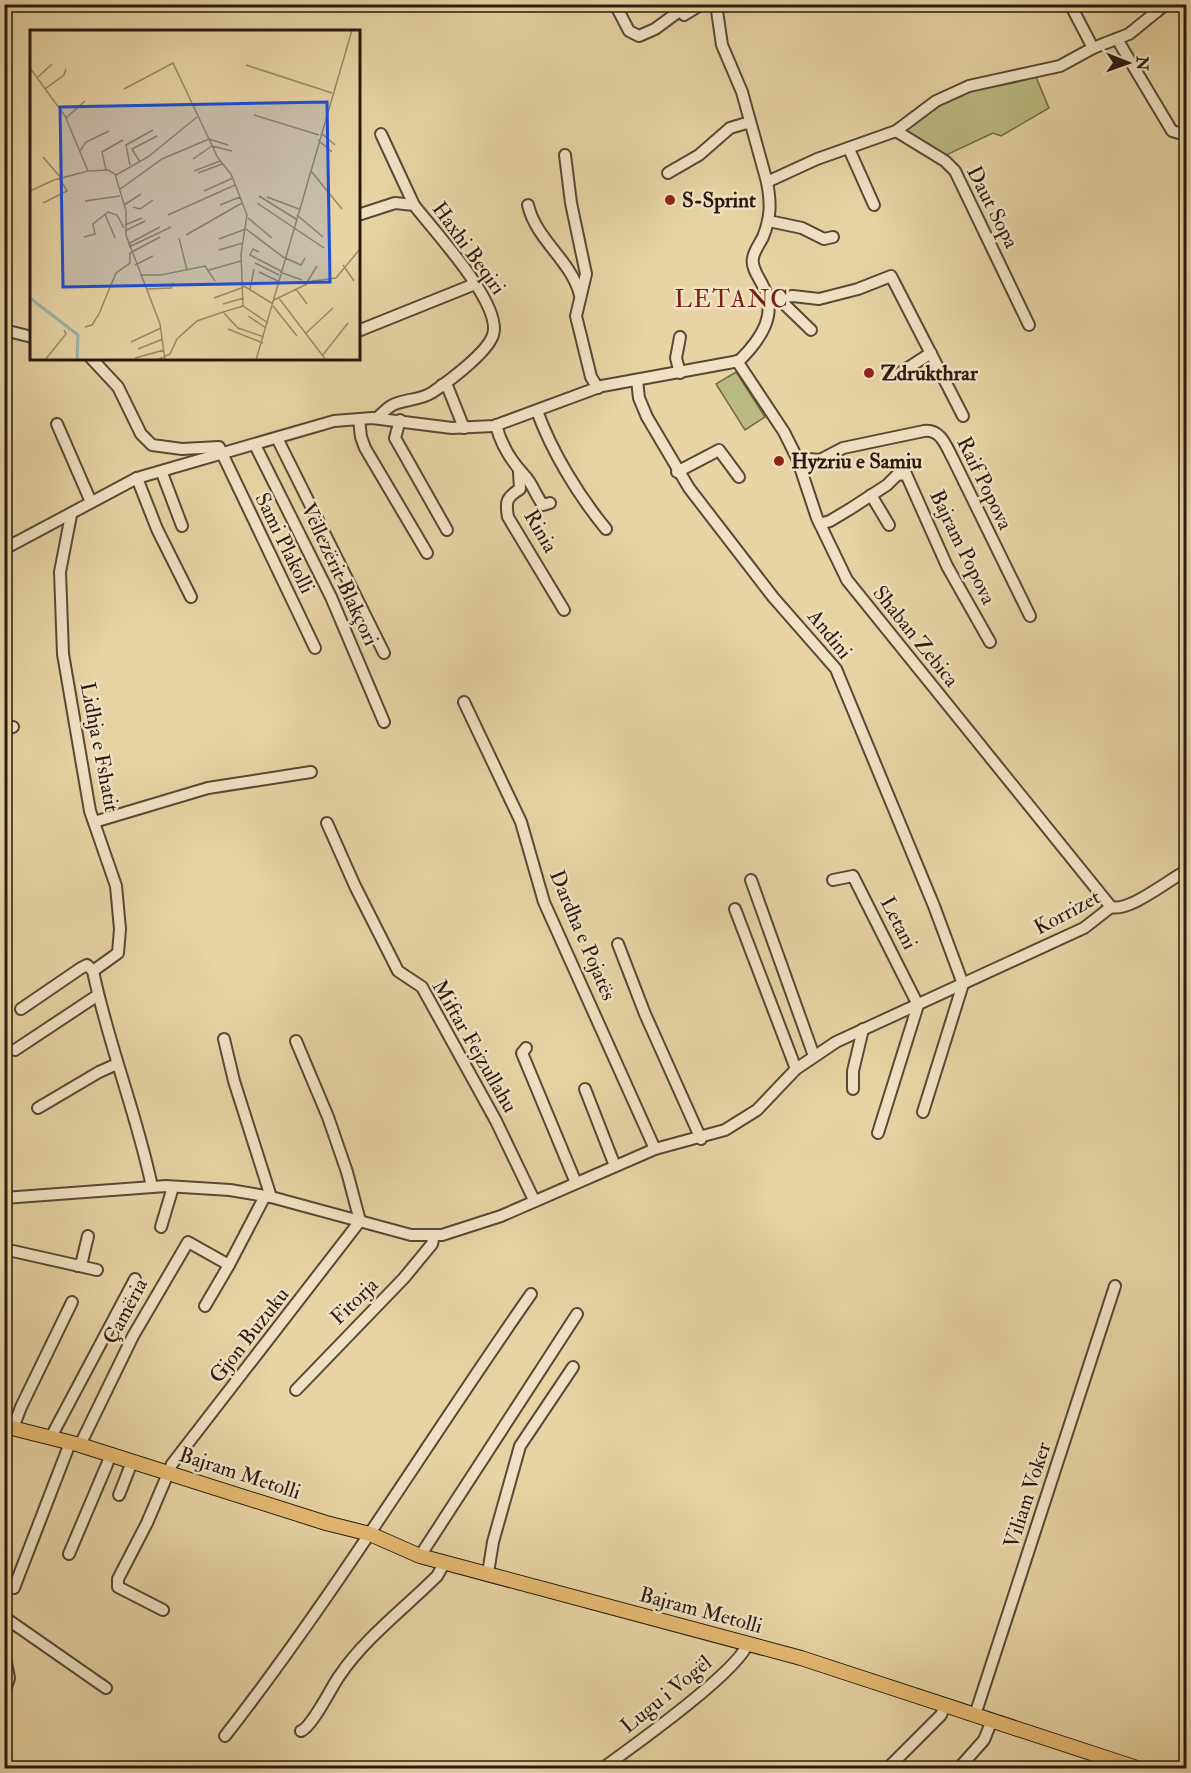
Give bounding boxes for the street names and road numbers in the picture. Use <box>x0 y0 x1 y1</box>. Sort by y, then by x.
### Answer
street label: Daut Sopa <box>960 162 1025 253</box>
street label: Haxhi Beqiri <box>426 196 512 301</box>
street label: Raif Popova <box>950 432 1019 535</box>
street label: Bajram Popova <box>923 485 1002 609</box>
street label: Sami Plakolli <box>249 488 321 598</box>
street label: Vëllezërit Blakçori <box>295 498 385 650</box>
street label: Rinia <box>517 505 564 558</box>
street label: Shaban Zebica <box>866 580 965 693</box>
street label: Andini <box>801 603 858 665</box>
street label: Lidhja e Fshatit <box>74 680 125 814</box>
street label: Dardha e Pojatës <box>543 866 622 1005</box>
street label: Korrizet <box>1029 884 1105 941</box>
street label: Letani <box>874 892 923 955</box>
street label: Miftar Fejzullahu <box>426 975 524 1118</box>
street label: Fitorja <box>325 1272 384 1331</box>
street label: Çamëria <box>97 1273 154 1349</box>
street label: Gjon Buzuku <box>204 1282 295 1389</box>
street label: Viliam Voker <box>998 1438 1057 1552</box>
street label: Bajram Metolli <box>176 1441 304 1506</box>
street label: Bajram Metolli <box>636 1581 766 1640</box>
street label: Lugu i Vogël <box>615 1649 718 1739</box>

